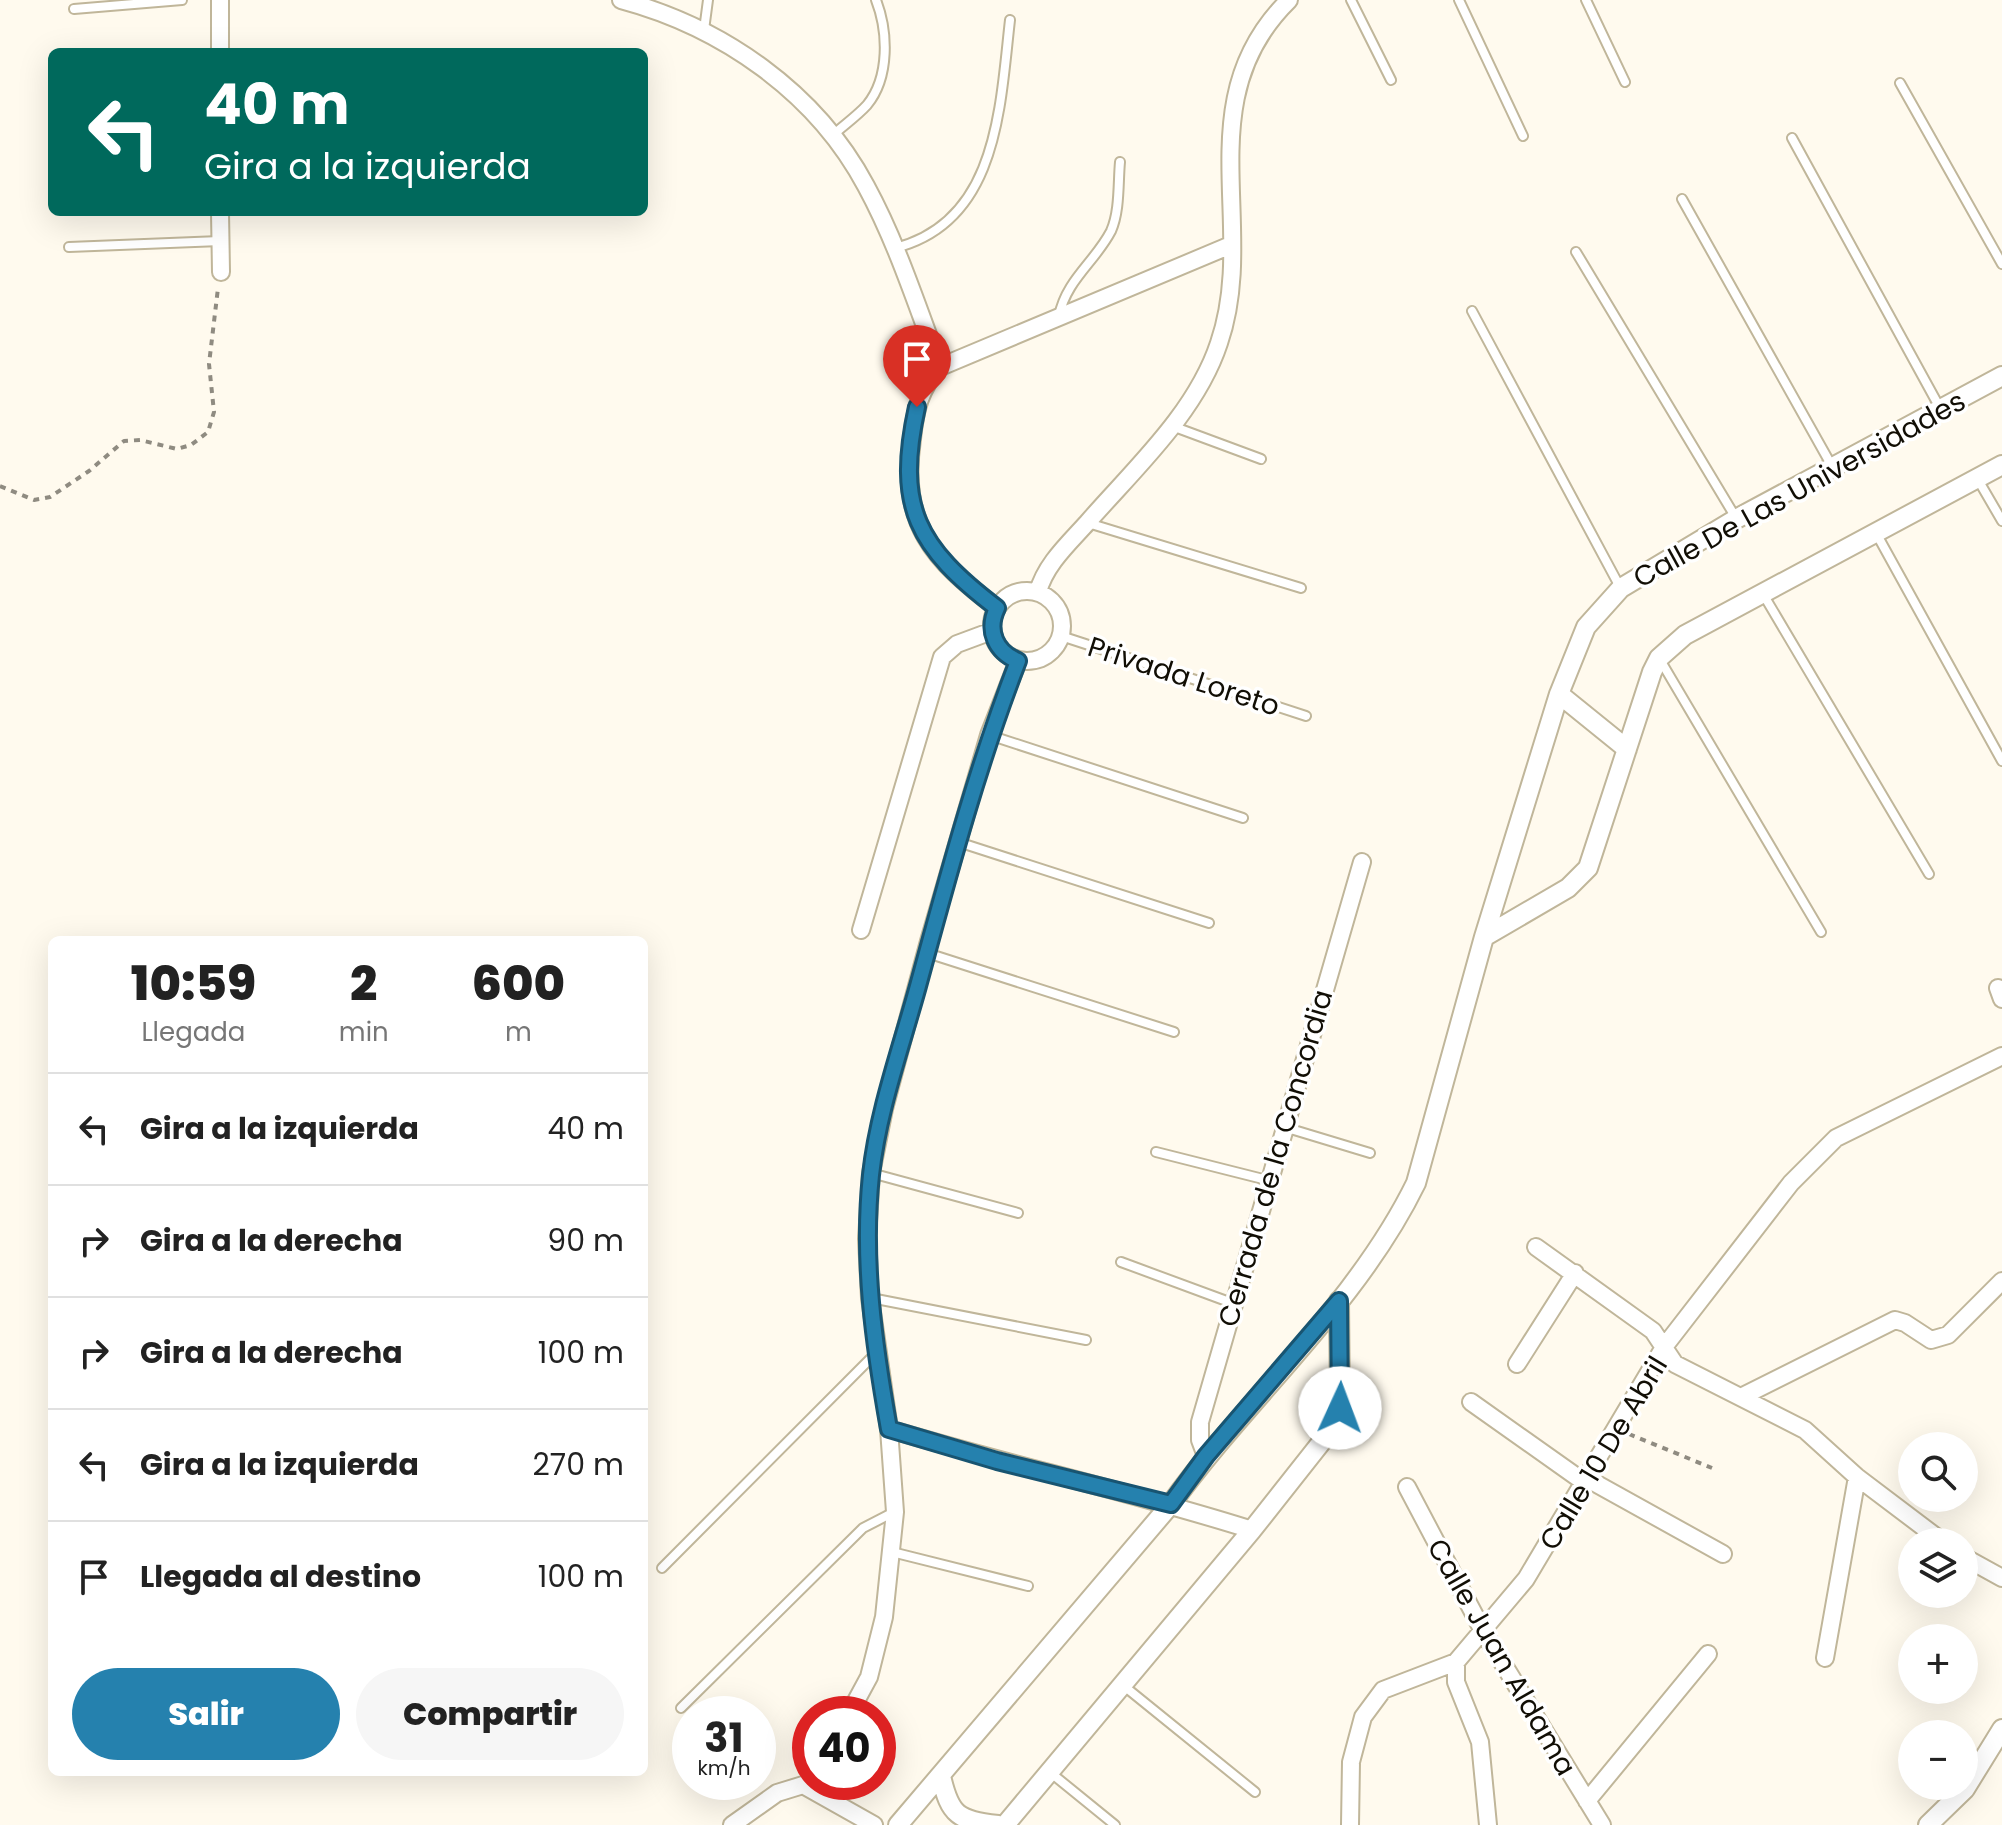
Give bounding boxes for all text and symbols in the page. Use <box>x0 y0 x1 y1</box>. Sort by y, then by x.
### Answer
text: 40 m <box>204 65 350 144</box>
icon: left <box>72 80 176 184</box>
text: Gira a la izquierda <box>204 141 531 192</box>
pin <box>883 325 951 407</box>
icon: arrive <box>895 337 939 381</box>
street label: Calle De Las Universidades <box>1626 382 1972 597</box>
street label: Privada Loreto <box>1083 627 1285 726</box>
text: 10:59 <box>131 950 256 1017</box>
text: 2 <box>350 950 377 1017</box>
text: 600 <box>472 950 565 1017</box>
street label: Cerrada de la Concordia <box>1209 985 1342 1331</box>
text: Llegada <box>141 1014 245 1050</box>
text: min <box>339 1014 389 1050</box>
text: m <box>505 1014 532 1050</box>
icon: left <box>72 1107 116 1151</box>
text: Gira a la izquierda <box>140 1107 419 1150</box>
text: 40 m <box>547 1107 624 1150</box>
icon: right <box>72 1219 116 1263</box>
text: Gira a la derecha <box>140 1219 403 1262</box>
text: 90 m <box>547 1219 624 1262</box>
icon: right <box>72 1331 116 1375</box>
text: Gira a la derecha <box>140 1331 403 1374</box>
text: 100 m <box>538 1331 624 1374</box>
street label: Calle 10 De Abril <box>1530 1349 1677 1558</box>
position arrow <box>1298 1366 1382 1450</box>
map controls <box>1898 1432 1978 1800</box>
button: search <box>1898 1432 1978 1512</box>
icon: left <box>72 1443 116 1487</box>
text: Gira a la izquierda <box>140 1443 419 1486</box>
text: 270 m <box>533 1443 624 1486</box>
button: layers <box>1898 1528 1978 1608</box>
street label: Calle Juan Aldama <box>1418 1532 1585 1783</box>
icon: arrive <box>72 1555 116 1599</box>
text: Llegada al destino <box>140 1555 421 1598</box>
text: 100 m <box>538 1555 624 1598</box>
button: + <box>1898 1624 1978 1704</box>
button: Salir <box>72 1668 340 1760</box>
button: Compartir <box>356 1668 624 1760</box>
speed limit sign: 40 <box>792 1696 896 1800</box>
text: 31 <box>704 1710 744 1766</box>
button: − <box>1898 1720 1978 1800</box>
text: km/h <box>697 1754 751 1782</box>

